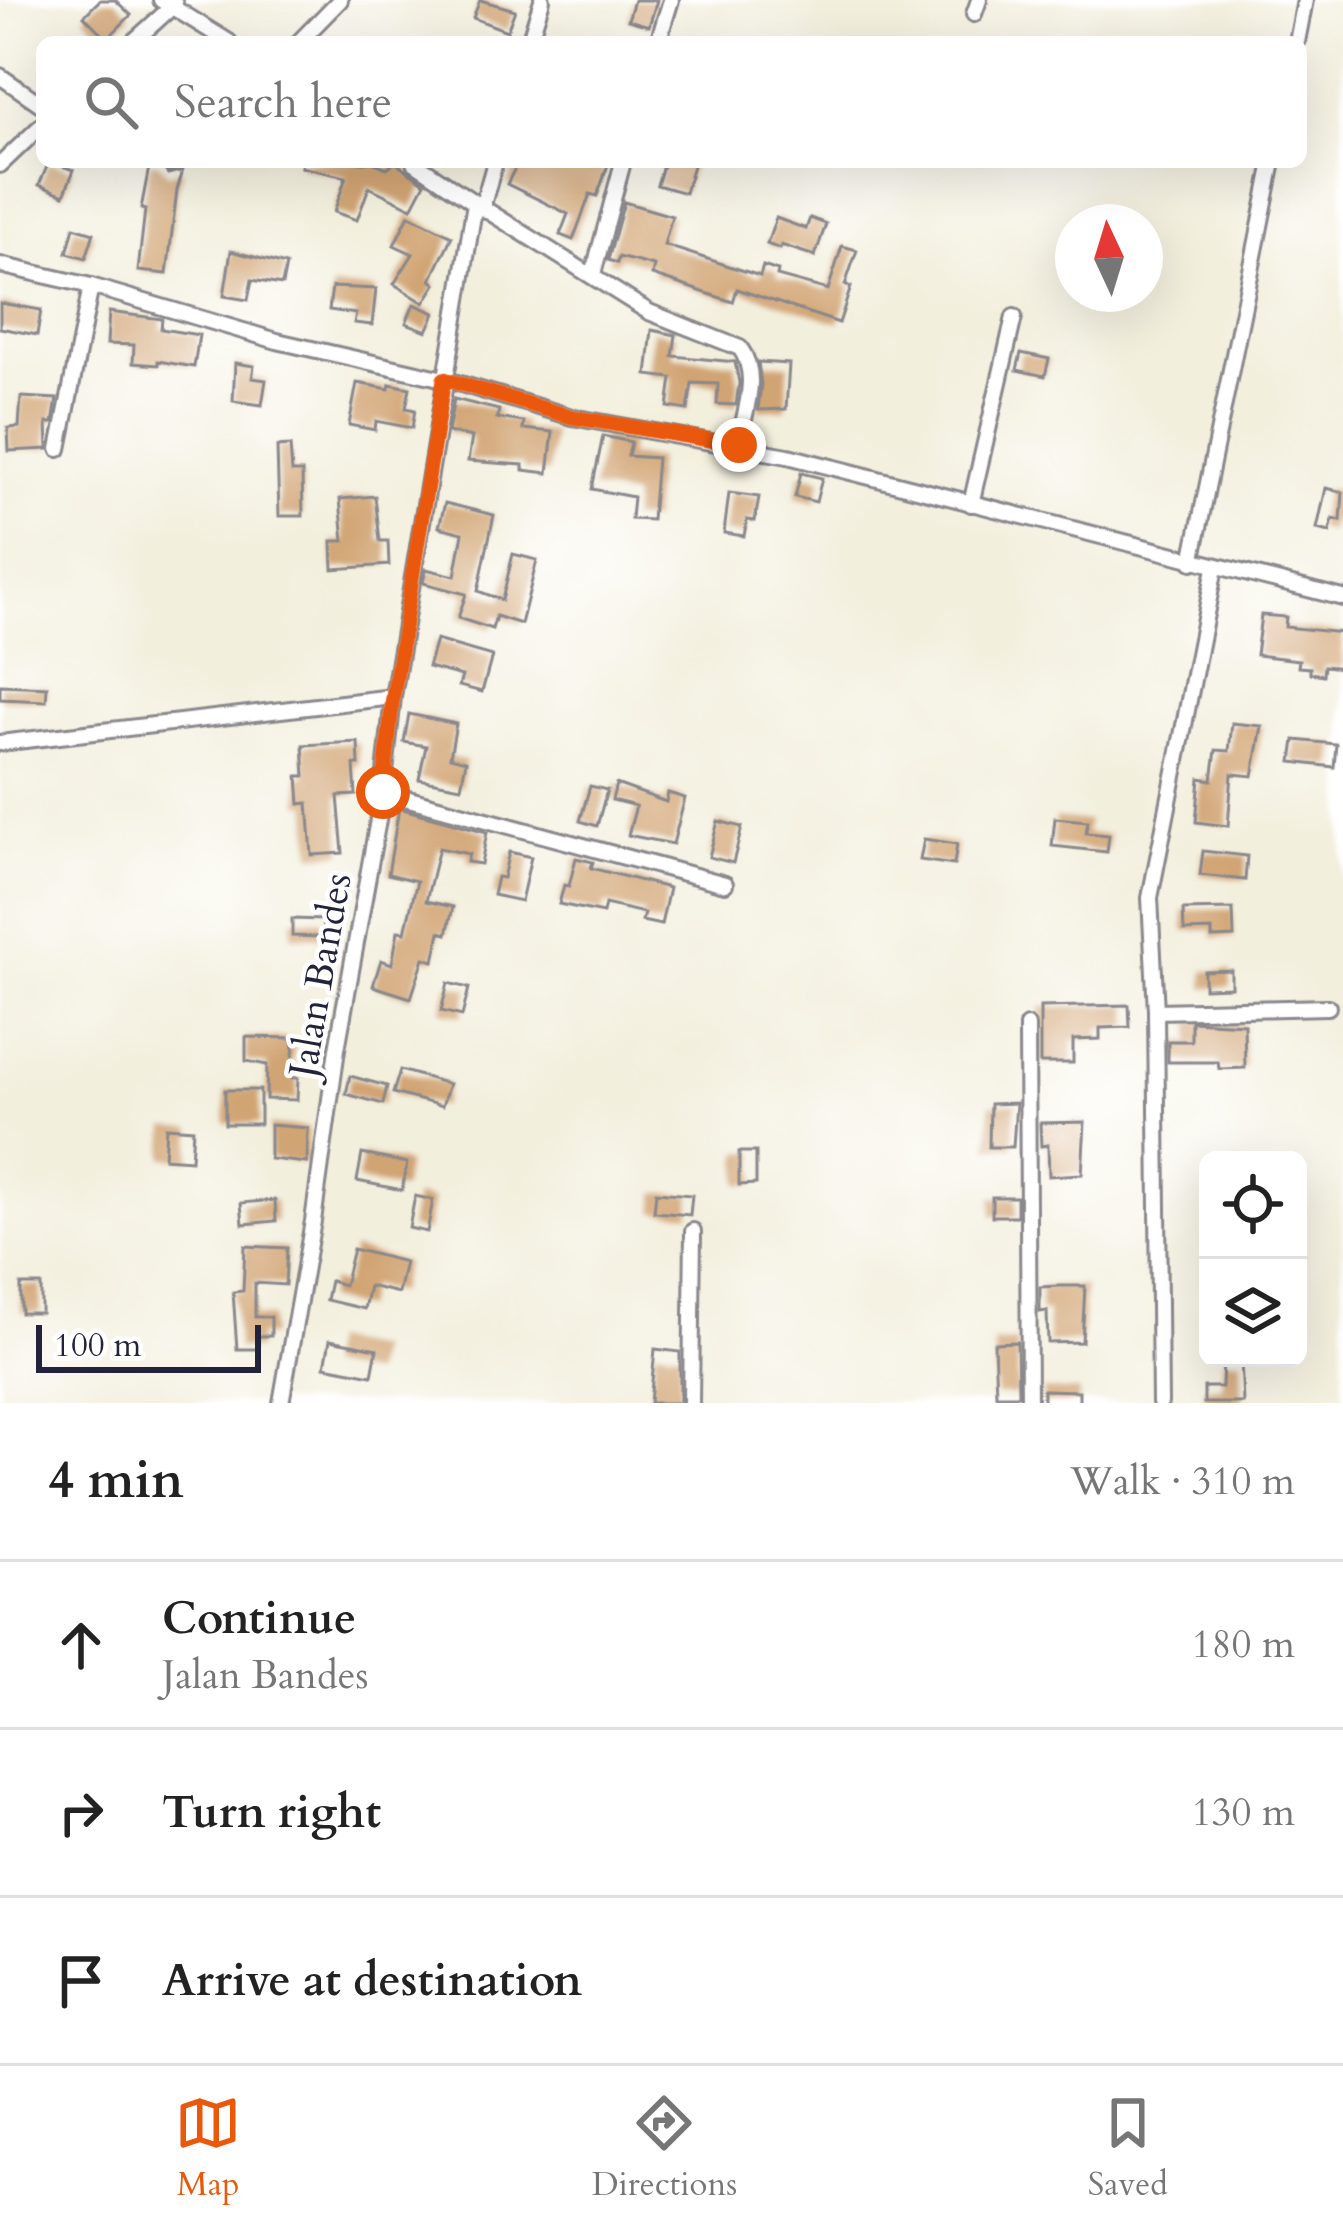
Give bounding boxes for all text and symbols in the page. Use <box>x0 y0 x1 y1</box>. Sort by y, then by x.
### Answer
search box <box>36 36 1307 168</box>
icon: search <box>78 69 144 135</box>
text: Search here <box>174 72 392 133</box>
north arrow <box>1055 204 1163 312</box>
route end <box>712 418 766 472</box>
route start <box>356 765 410 819</box>
street label: Jalan Bandes <box>276 869 365 1086</box>
map controls <box>1199 1151 1307 1367</box>
button: locate <box>1199 1151 1307 1259</box>
button: layers <box>1199 1259 1307 1367</box>
scale bar <box>36 1319 261 1372</box>
text: 100 m <box>54 1323 141 1368</box>
text: 4 min <box>48 1446 184 1516</box>
text: Walk · 310 m <box>1070 1455 1295 1508</box>
text: Continue <box>162 1588 356 1649</box>
icon: ahead <box>48 1612 114 1678</box>
text: 180 m <box>1192 1618 1295 1671</box>
text: Jalan Bandes <box>162 1649 369 1702</box>
icon: right <box>48 1780 114 1846</box>
text: Turn right <box>162 1782 381 1843</box>
text: 130 m <box>1192 1786 1295 1839</box>
icon: arrive <box>48 1948 114 2014</box>
text: Arrive at destination <box>162 1950 582 2011</box>
tab: Map <box>175 2090 241 2207</box>
tab: Directions <box>592 2090 737 2207</box>
tab: Saved <box>1088 2090 1168 2207</box>

